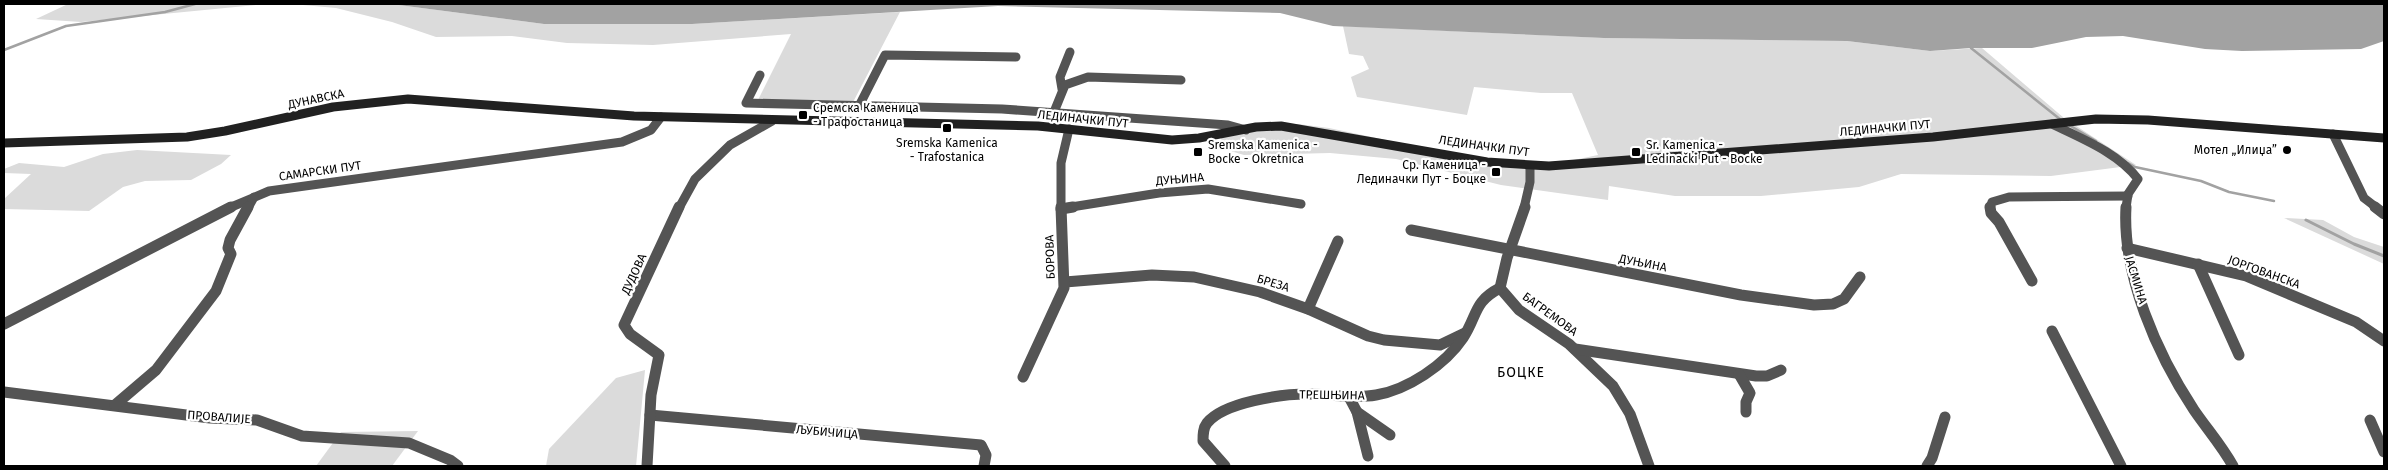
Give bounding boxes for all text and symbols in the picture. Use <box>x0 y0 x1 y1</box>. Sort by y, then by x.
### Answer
street label: ДУНАВСКА <box>286 86 345 112</box>
place label: Сремска Каменица - Трафостаница <box>813 101 919 129</box>
street label: ЛЕДИНАЧКИ ПУТ <box>1037 107 1130 131</box>
marker: Сремска Каменица - Трафостаница <box>797 109 809 121</box>
street label: ЛЕДИНАЧКИ ПУТ <box>1839 117 1932 139</box>
marker: Sremska Kamenica - Trafostanica <box>941 122 953 134</box>
street label: ЛЕДИНАЧКИ ПУТ <box>1438 133 1531 159</box>
place label: Sremska Kamenica - Trafostanica <box>896 136 998 164</box>
place label: Sremska Kamenica - Bocke - Okretnica <box>1208 138 1318 166</box>
place label: Sr. Kamenica - Ledinački Put - Bocke <box>1646 138 1763 166</box>
place label: Мотел „Илиџа” <box>2194 143 2277 157</box>
marker: Мотел „Илиџа” <box>2281 144 2293 156</box>
marker: Sremska Kamenica - Bocke - Okretnica <box>1192 146 1204 158</box>
marker: Sr. Kamenica - Ledinački Put - Bocke <box>1630 146 1642 158</box>
street label: САМАРСКИ ПУТ <box>278 158 363 184</box>
place label: Ср. Каменица - Лединачки Пут - Боцке <box>1357 158 1486 186</box>
marker: Ср. Каменица - Лединачки Пут - Боцке <box>1490 166 1502 178</box>
street label: ДУЊИНА <box>1154 170 1205 188</box>
street label: БОРОВА <box>1042 234 1058 280</box>
street label: ДУДОВА <box>618 251 650 297</box>
street label: ДУЊИНА <box>1617 251 1668 275</box>
street label: ЈОРГОВАНСКА <box>2226 253 2302 292</box>
street label: ЈАСМИНА <box>2122 254 2150 306</box>
street label: БРЕЗА <box>1255 271 1291 295</box>
street label: БАГРЕМОВА <box>1520 289 1580 339</box>
district label: БОЦКЕ <box>1497 364 1545 381</box>
street label: ТРЕШЊИНА <box>1299 387 1365 403</box>
street label: ПРОВАЛИЈЕ <box>187 408 251 426</box>
street label: ЉУБИЧИЦА <box>795 422 859 442</box>

